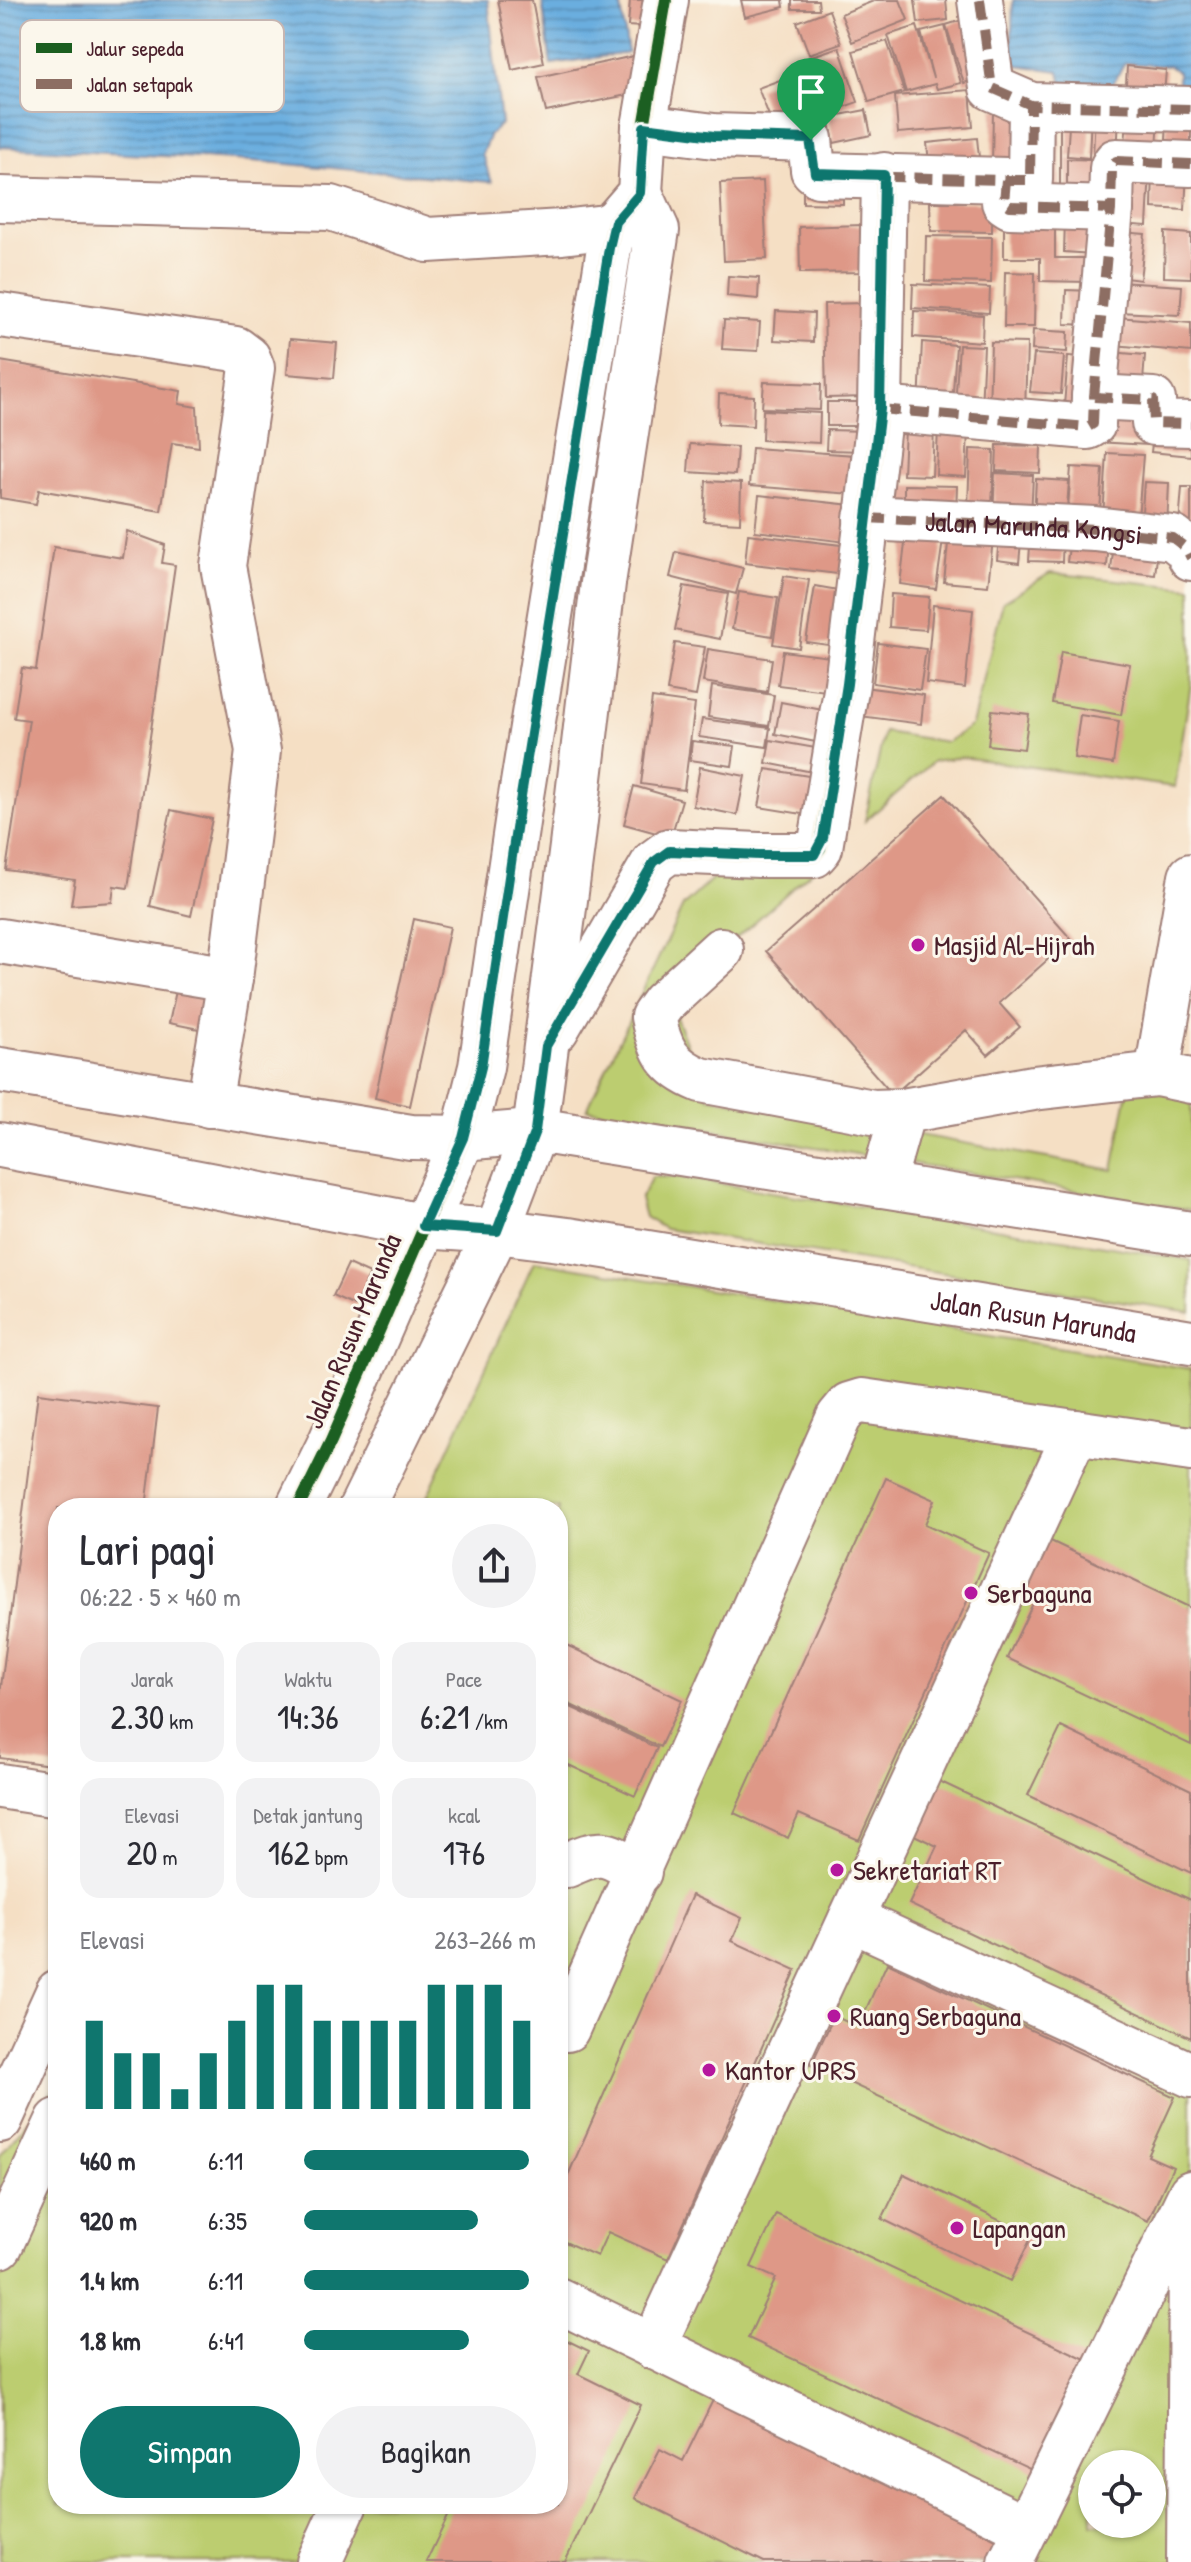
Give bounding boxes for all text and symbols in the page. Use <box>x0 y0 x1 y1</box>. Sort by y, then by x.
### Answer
legend <box>20 20 284 112</box>
text: Jalur sepeda <box>86 33 184 63</box>
pin <box>777 58 845 140</box>
text: Jalan setapak <box>86 69 193 99</box>
icon: arrive <box>789 70 833 114</box>
street label: Jalan Marunda Kongsi <box>924 502 1144 553</box>
place label: Masjid Al-Hijrah <box>934 926 1095 964</box>
marker: Masjid Al-Hijrah <box>909 936 927 954</box>
street label: Jalan Rusun Marunda <box>294 1228 410 1434</box>
street label: Jalan Rusun Marunda <box>928 1281 1139 1352</box>
text: Lari pagi <box>80 1519 216 1579</box>
button: share <box>452 1524 536 1608</box>
place label: Serbaguna <box>987 1574 1092 1612</box>
text: 06:22 · 5 × 460 m <box>80 1579 241 1614</box>
marker: Serbaguna <box>962 1584 980 1602</box>
text: Jarak <box>131 1664 174 1694</box>
text: Waktu <box>284 1664 332 1694</box>
text: Pace <box>446 1664 482 1694</box>
text: 2.30 <box>111 1694 164 1740</box>
text: 14:36 <box>277 1694 339 1740</box>
text: 6:21 <box>420 1694 470 1740</box>
text: km <box>164 1706 193 1736</box>
text: /km <box>470 1706 508 1736</box>
text: Elevasi <box>124 1800 180 1830</box>
text: Detak jantung <box>253 1800 363 1830</box>
text: kcal <box>448 1800 480 1830</box>
text: 20 <box>126 1830 158 1876</box>
text: 162 <box>268 1830 310 1876</box>
text: 176 <box>443 1830 485 1876</box>
text: m <box>158 1842 178 1872</box>
text: bpm <box>310 1842 348 1872</box>
place label: Sekretariat RT <box>853 1851 1002 1889</box>
marker: Sekretariat RT <box>828 1861 846 1879</box>
text: Elevasi <box>80 1922 145 1957</box>
text: 263–266 m <box>434 1922 536 1957</box>
place label: Ruang Serbaguna <box>850 1997 1021 2035</box>
marker: Ruang Serbaguna <box>825 2007 843 2025</box>
place label: Kantor UPRS <box>725 2051 856 2089</box>
marker: Kantor UPRS <box>700 2061 718 2079</box>
text: 460 m <box>80 2143 135 2178</box>
text: 6:11 <box>208 2143 243 2178</box>
text: 920 m <box>80 2203 137 2238</box>
text: 6:35 <box>208 2203 247 2238</box>
place label: Lapangan <box>973 2209 1066 2247</box>
marker: Lapangan <box>948 2219 966 2237</box>
text: 1.4 km <box>80 2263 139 2298</box>
text: 6:11 <box>208 2263 243 2298</box>
text: 1.8 km <box>80 2323 141 2358</box>
text: 6:41 <box>208 2323 244 2358</box>
button: Simpan <box>80 2406 300 2498</box>
button: Bagikan <box>316 2406 536 2498</box>
map controls <box>1078 2450 1166 2538</box>
button: locate <box>1078 2450 1166 2538</box>

